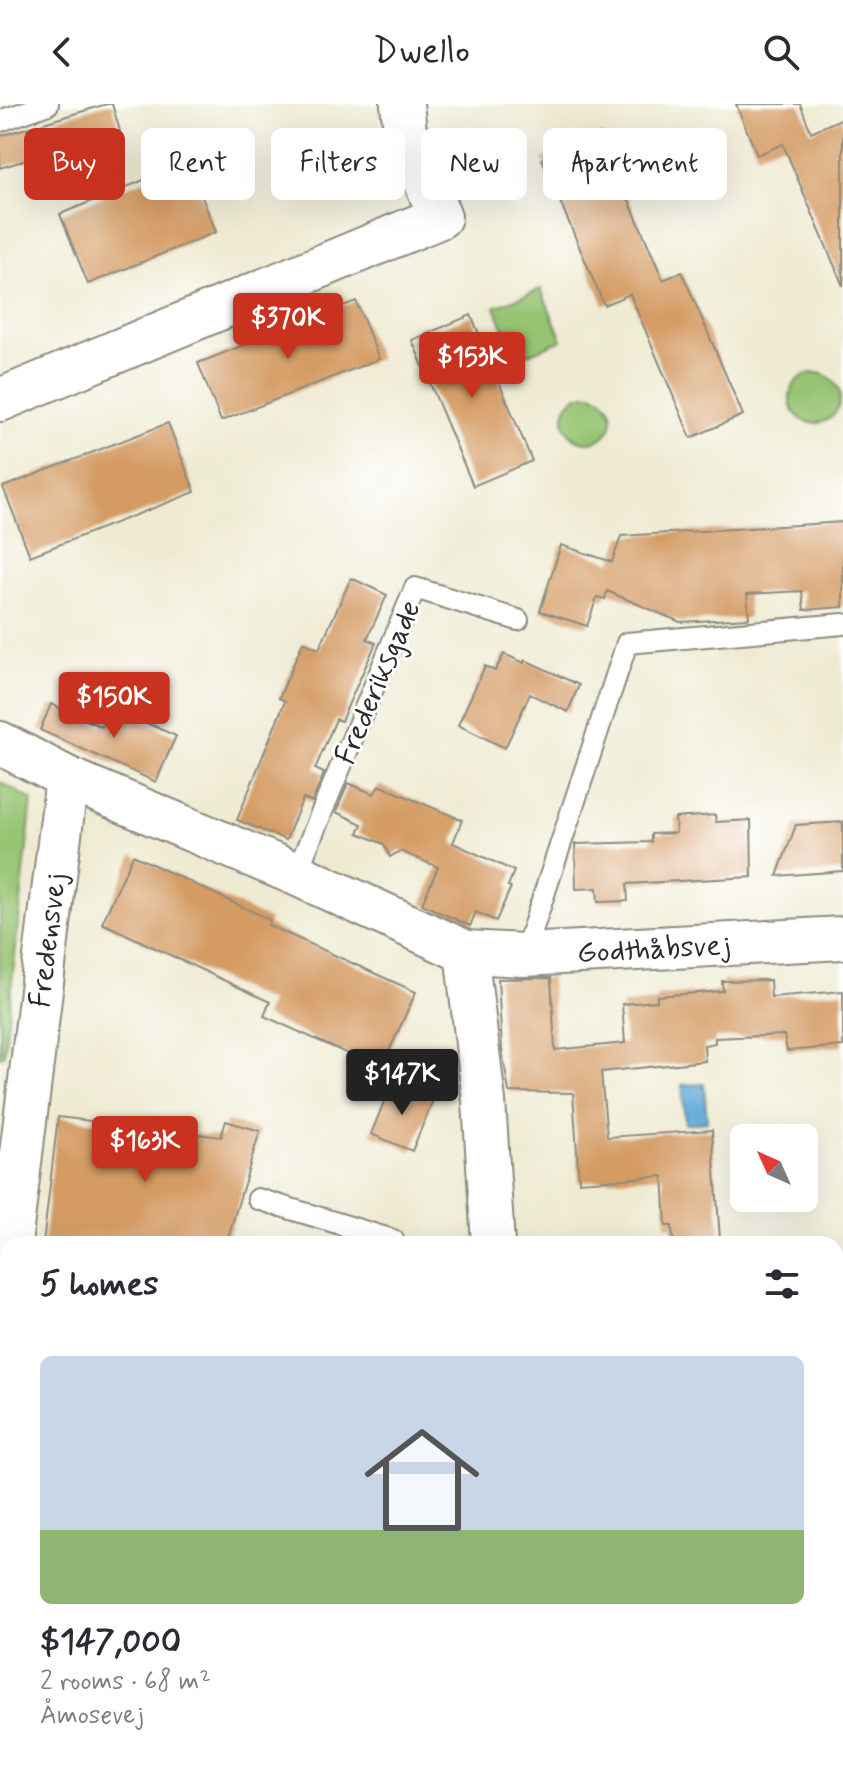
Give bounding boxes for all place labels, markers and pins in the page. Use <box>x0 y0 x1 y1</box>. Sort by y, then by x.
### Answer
pin: $370K <box>232 293 344 361</box>
pin: $153K <box>416 332 528 400</box>
pin: $150K <box>58 672 170 740</box>
pin: $147K <box>346 1049 458 1117</box>
pin: $163K <box>89 1116 201 1184</box>

